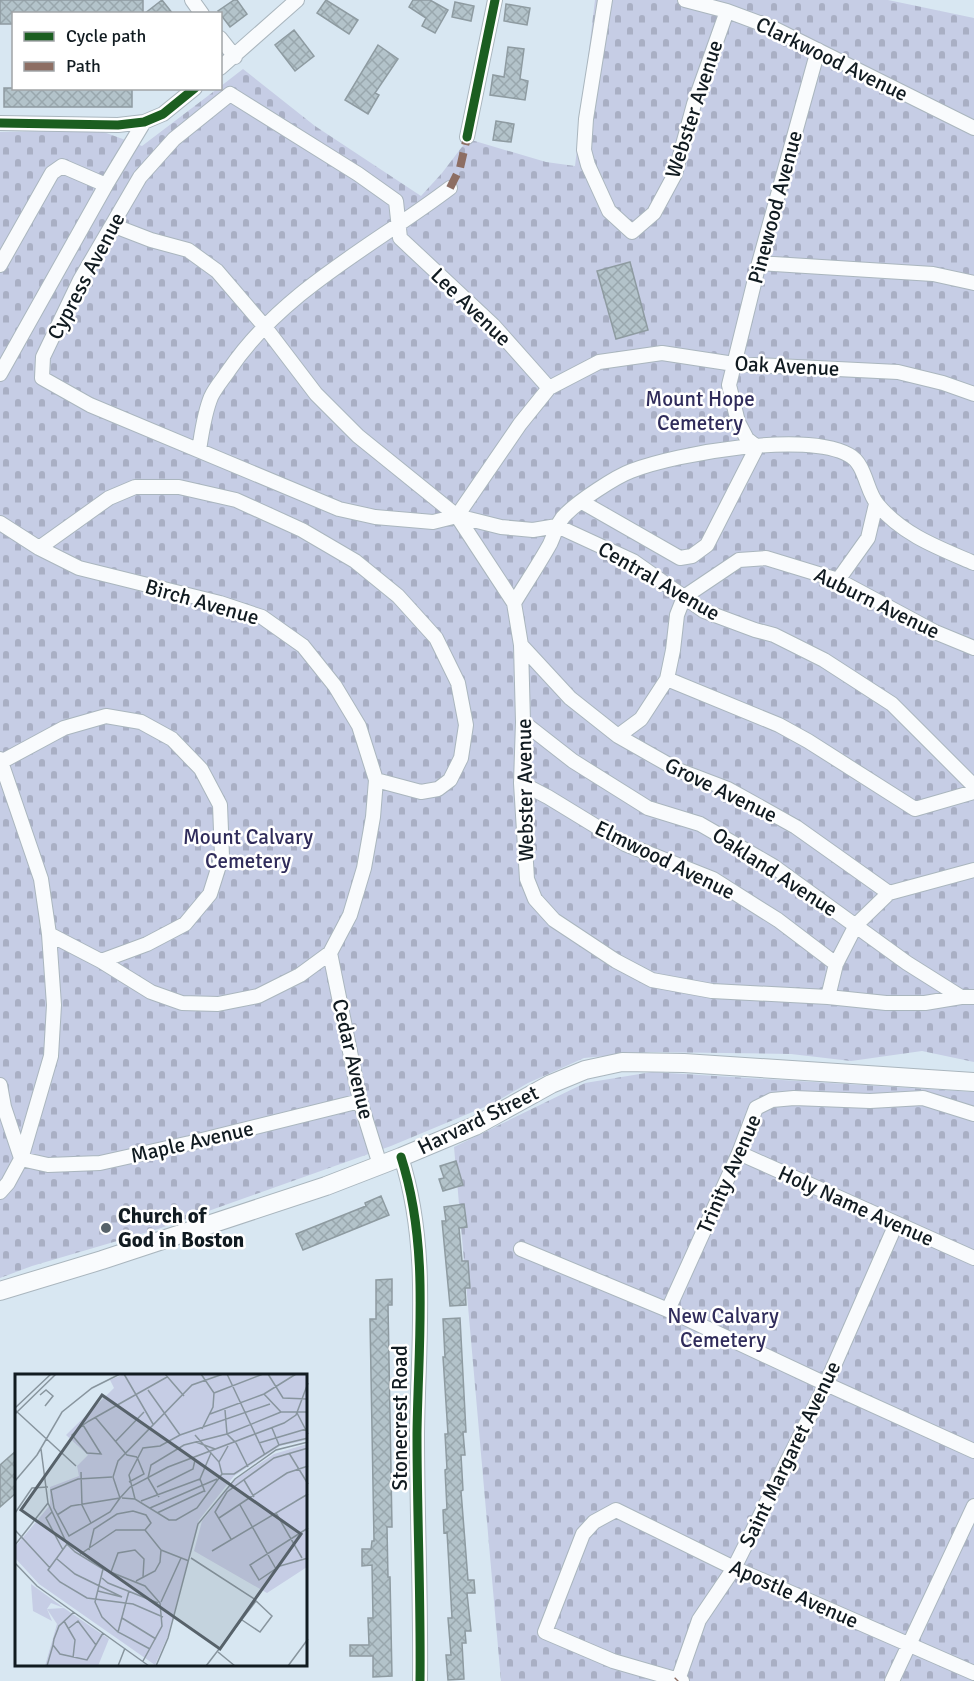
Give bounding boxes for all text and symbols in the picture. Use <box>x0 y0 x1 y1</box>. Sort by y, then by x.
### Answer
street label: Clarkwood Avenue <box>752 11 912 107</box>
legend <box>12 12 222 90</box>
text: Cycle path <box>66 25 146 47</box>
street label: Webster Avenue <box>659 37 729 181</box>
text: Path <box>66 55 101 77</box>
street label: Pinewood Avenue <box>742 128 808 286</box>
street label: Cypress Avenue <box>42 208 130 344</box>
street label: Lee Avenue <box>425 262 517 352</box>
street label: Oak Avenue <box>734 350 840 382</box>
park label: Mount Hope Cemetery <box>645 386 755 436</box>
street label: Central Avenue <box>593 536 725 626</box>
street label: Auburn Avenue <box>810 561 944 645</box>
street label: Birch Avenue <box>142 573 262 631</box>
street label: Webster Avenue <box>511 718 539 862</box>
street label: Grove Avenue <box>661 752 781 828</box>
street label: Elmwood Avenue <box>591 815 739 905</box>
street label: Oakland Avenue <box>707 822 843 922</box>
park label: Mount Calvary Cemetery <box>183 824 313 874</box>
street label: Cedar Avenue <box>327 996 379 1122</box>
street label: Harvard Street <box>413 1080 543 1160</box>
street label: Trinity Avenue <box>691 1110 767 1238</box>
street label: Maple Avenue <box>128 1115 256 1169</box>
street label: Holy Name Avenue <box>774 1160 938 1252</box>
place label: Church of God in Boston <box>118 1203 244 1253</box>
marker: Church of God in Boston <box>99 1221 113 1235</box>
park label: New Calvary Cemetery <box>667 1303 779 1353</box>
street label: Stonecrest Road <box>387 1345 413 1491</box>
street label: Saint Margaret Avenue <box>734 1357 846 1551</box>
inset map <box>15 1374 308 1666</box>
street label: Apostle Avenue <box>726 1554 862 1634</box>

